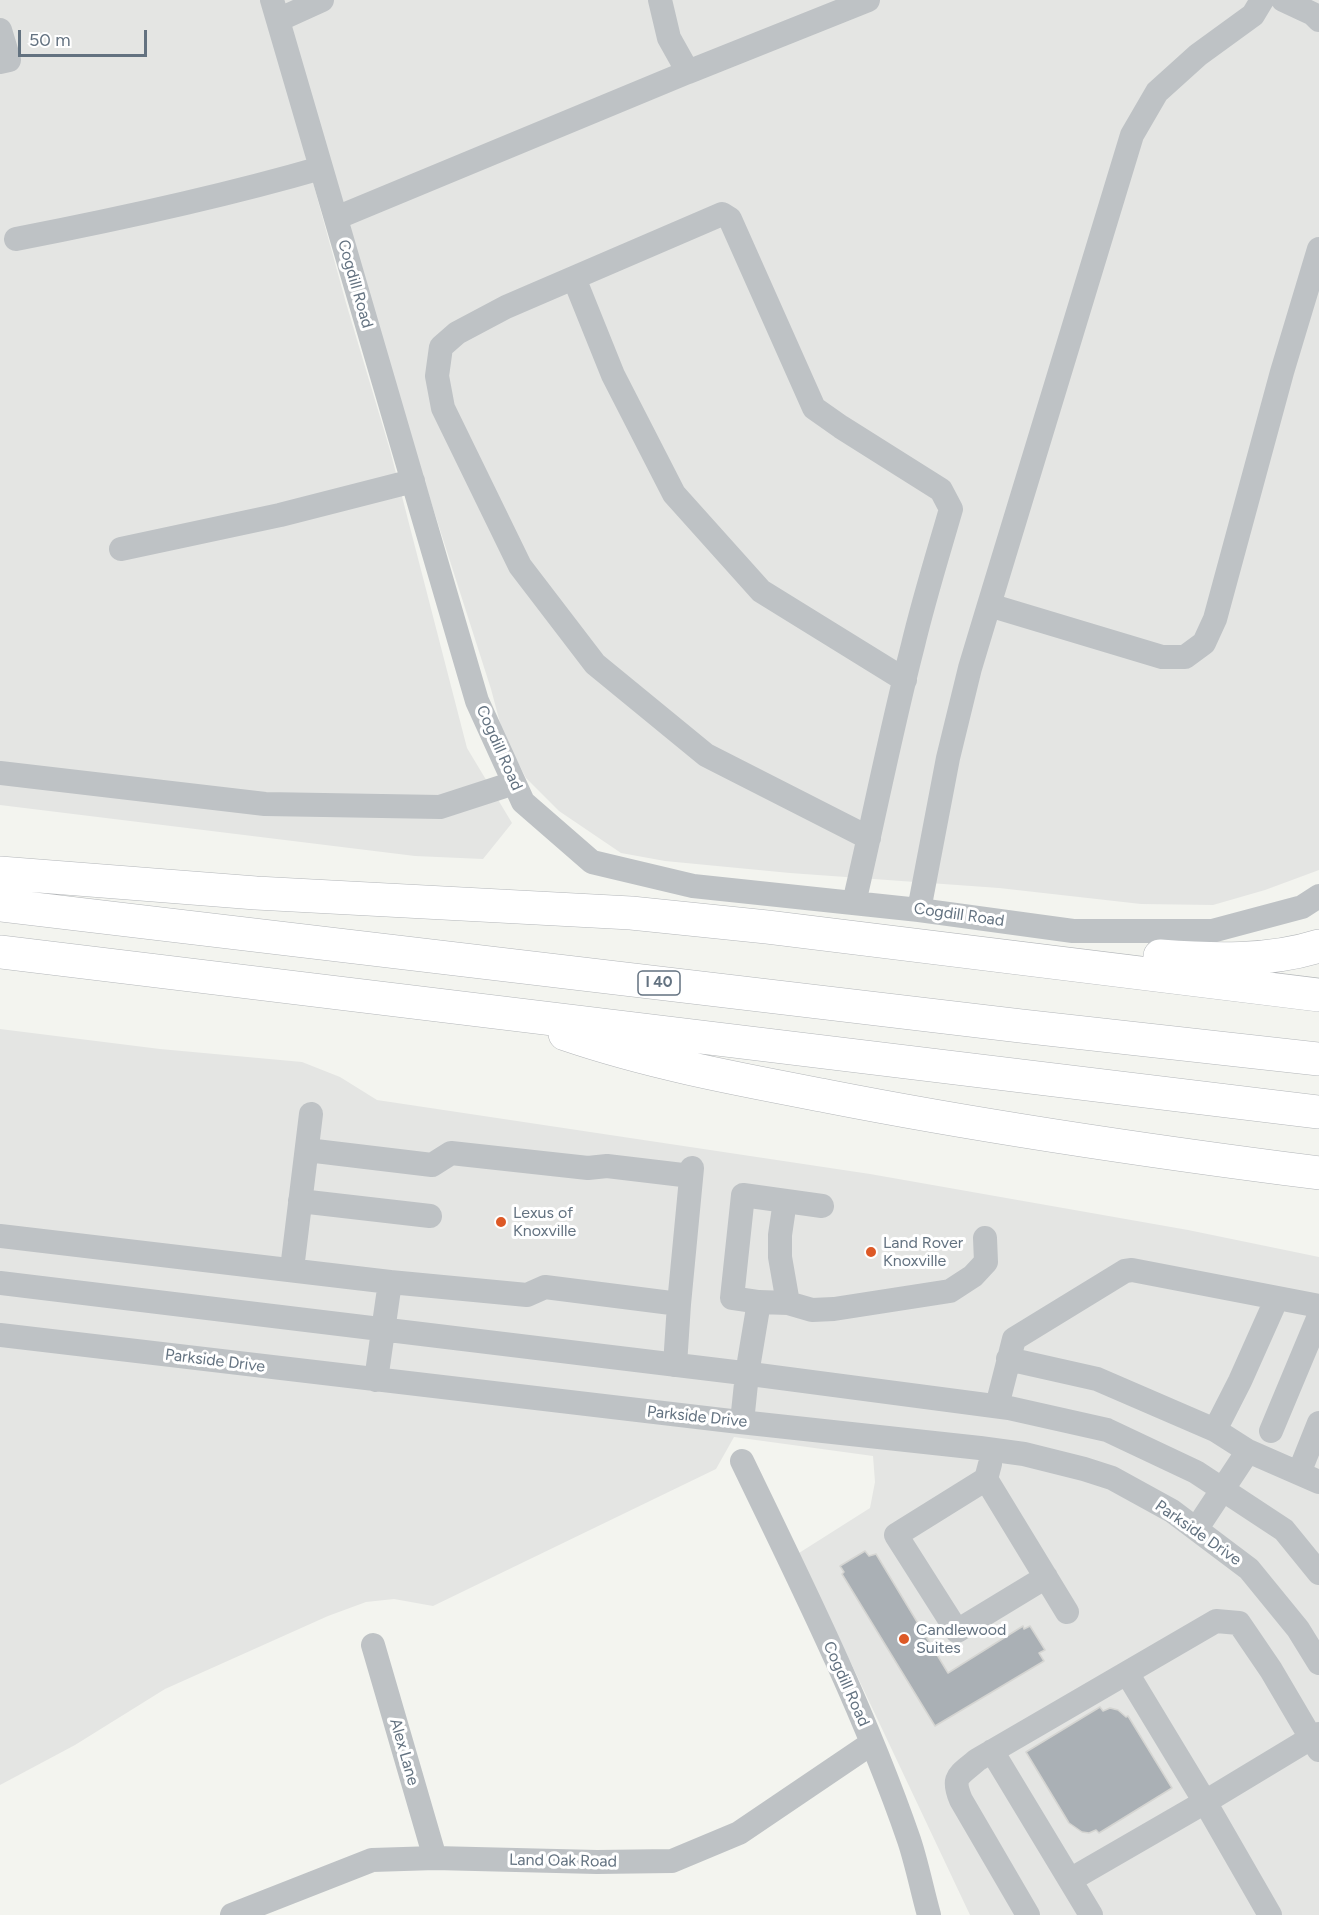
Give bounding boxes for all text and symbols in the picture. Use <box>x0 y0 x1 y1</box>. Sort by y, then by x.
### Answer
scale bar <box>21 18 150 56</box>
text: 50 m <box>29 29 71 51</box>
street label: Cogdill Road <box>333 238 377 330</box>
street label: Cogdill Road <box>472 702 526 794</box>
street label: Cogdill Road <box>913 899 1005 931</box>
road number: I 40 <box>638 971 680 995</box>
place label: Lexus of Knoxville <box>513 1203 576 1241</box>
marker: Lexus of Knoxville <box>494 1215 508 1229</box>
place label: Land Rover Knoxville <box>883 1233 963 1271</box>
marker: Land Rover Knoxville <box>864 1245 878 1259</box>
street label: Parkside Drive <box>164 1345 266 1377</box>
street label: Parkside Drive <box>646 1402 748 1432</box>
street label: Parkside Drive <box>1151 1496 1245 1570</box>
place label: Candlewood Suites <box>916 1620 1006 1658</box>
marker: Candlewood Suites <box>897 1632 911 1646</box>
street label: Cogdill Road <box>819 1638 873 1730</box>
street label: Alex Lane <box>385 1716 423 1788</box>
street label: Land Oak Road <box>509 1850 617 1872</box>

